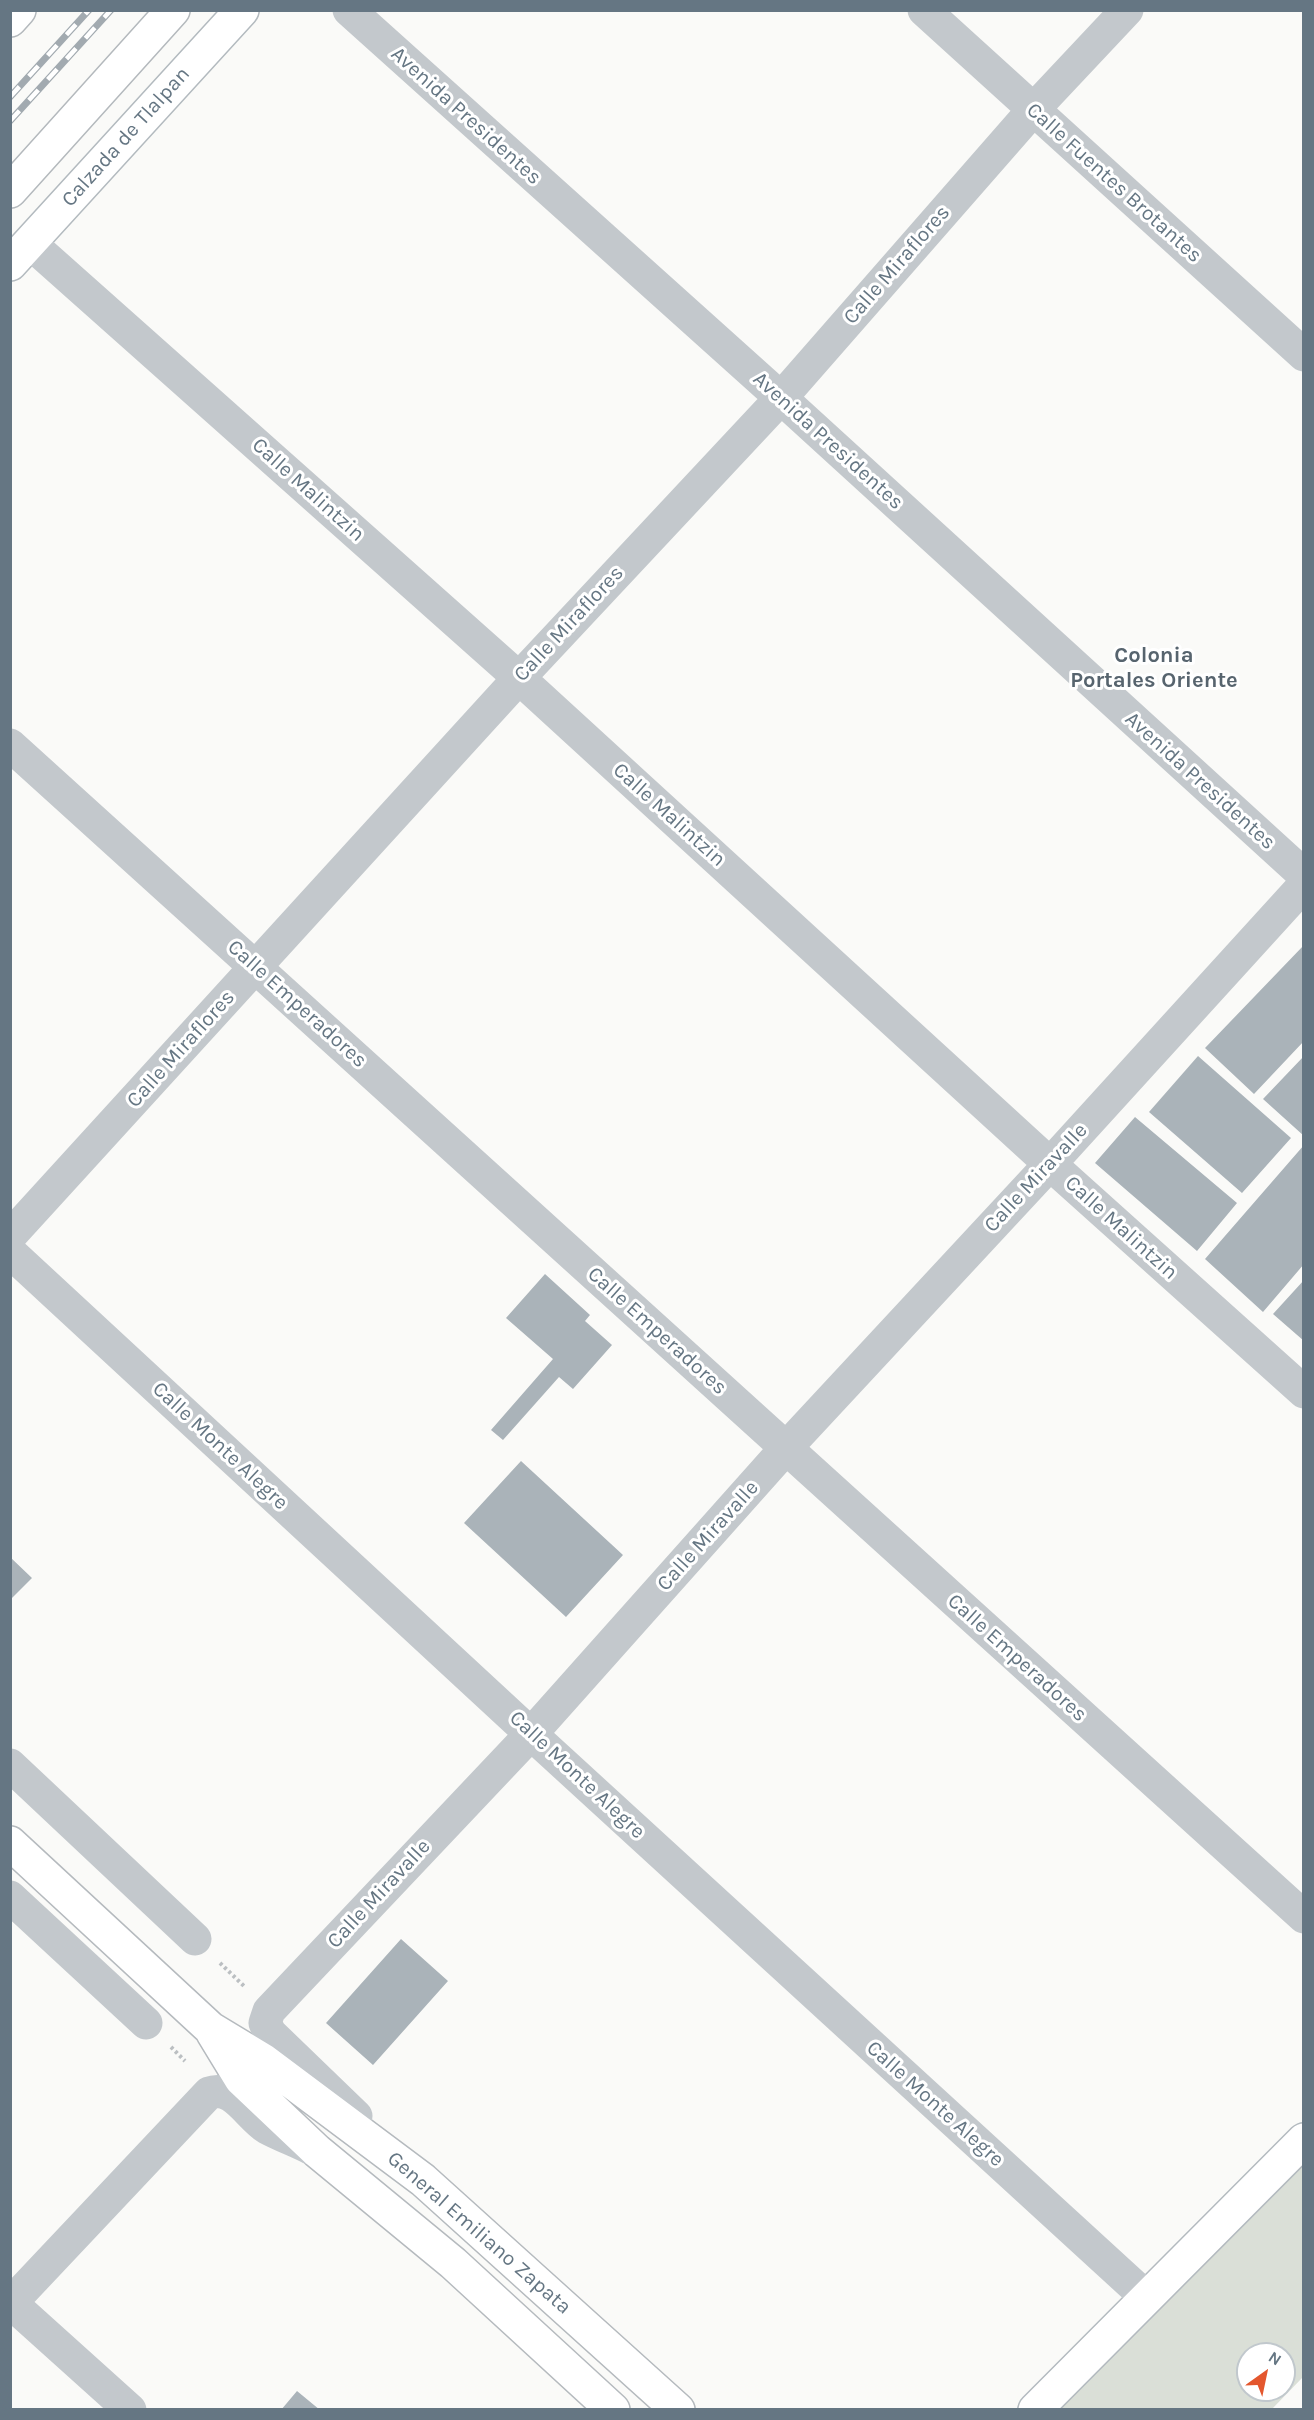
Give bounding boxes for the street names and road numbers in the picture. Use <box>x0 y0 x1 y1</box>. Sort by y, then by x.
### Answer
street label: Avenida Presidentes <box>386 42 546 190</box>
street label: Calzada de Tlalpan <box>57 62 195 212</box>
street label: Calle Fuentes Brotantes <box>1021 98 1207 268</box>
street label: Calle Miraflores <box>839 200 955 330</box>
street label: Avenida Presidentes <box>748 367 908 515</box>
street label: Calle Malintzin <box>246 433 370 547</box>
street label: Calle Miraflores <box>509 561 629 687</box>
street label: Avenida Presidentes <box>1120 707 1280 855</box>
street label: Calle Malintzin <box>607 758 731 872</box>
street label: Calle Emperadores <box>222 935 372 1073</box>
street label: Calle Miraflores <box>122 985 240 1113</box>
street label: Calle Miravalle <box>979 1118 1093 1238</box>
street label: Calle Malintzin <box>1059 1171 1183 1285</box>
street label: Calle Emperadores <box>582 1262 732 1400</box>
street label: Calle Monte Alegre <box>147 1377 293 1515</box>
street label: Calle Miravalle <box>652 1476 764 1596</box>
street label: Calle Emperadores <box>942 1589 1092 1727</box>
street label: Calle Monte Alegre <box>504 1706 650 1844</box>
street label: Calle Miravalle <box>322 1834 436 1954</box>
street label: Calle Monte Alegre <box>861 2036 1009 2172</box>
street label: General Emiliano Zapata <box>382 2146 576 2320</box>

